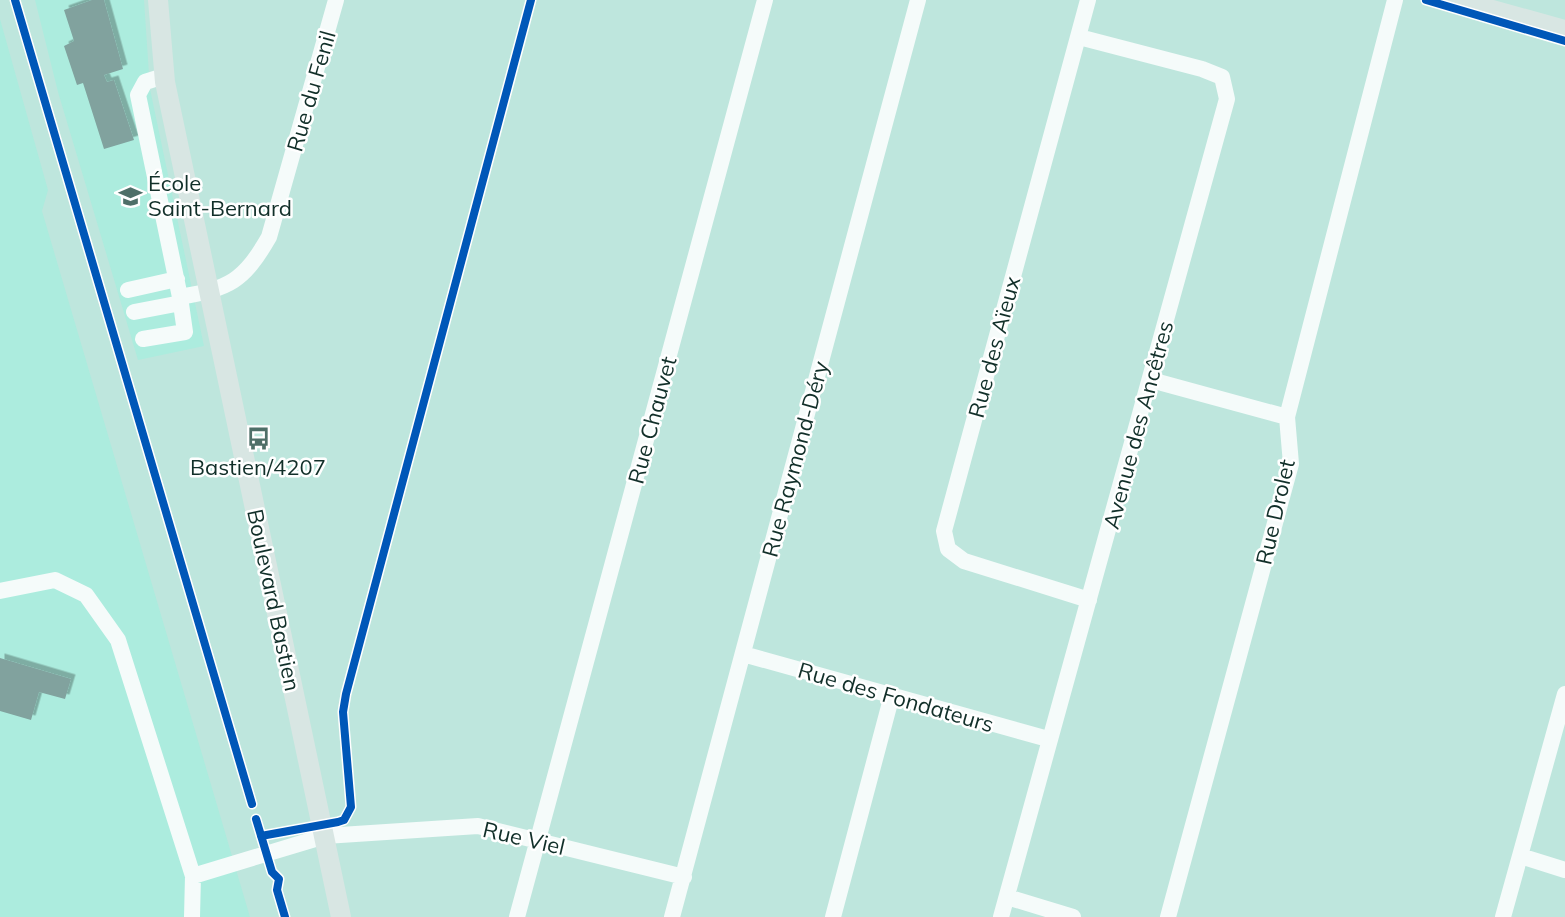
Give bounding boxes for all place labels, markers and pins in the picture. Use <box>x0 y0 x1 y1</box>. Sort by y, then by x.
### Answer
place label: École Saint-Bernard <box>148 169 292 222</box>
school or university icon: École Saint-Bernard <box>117 183 143 209</box>
bus stop icon: Bastien/4207 <box>245 425 271 451</box>
place label: Bastien/4207 <box>190 453 326 481</box>

